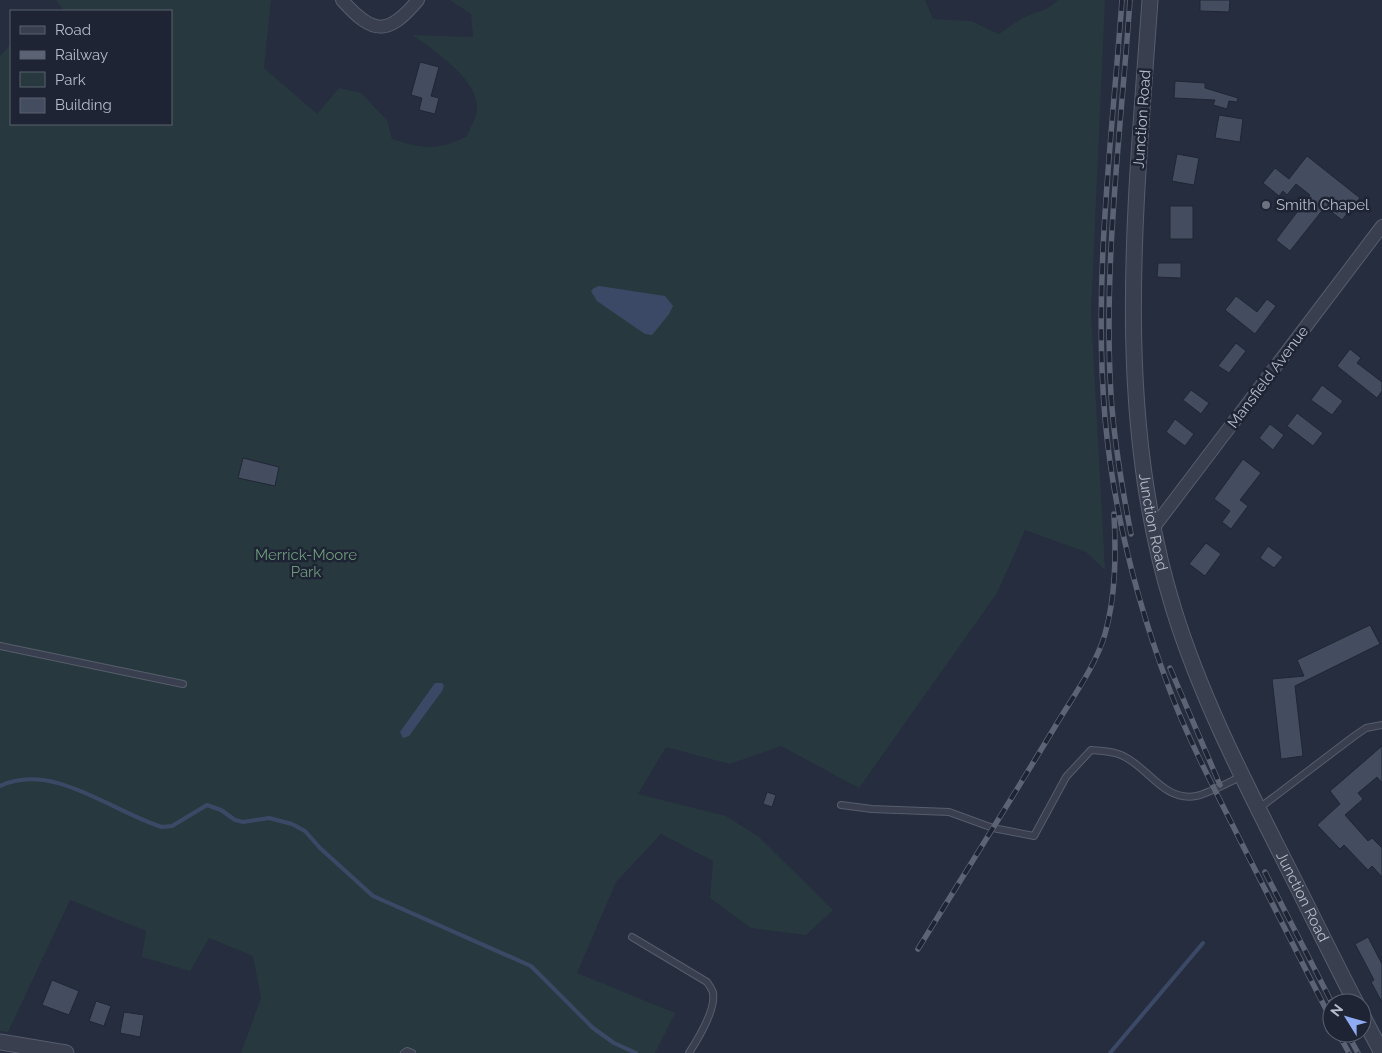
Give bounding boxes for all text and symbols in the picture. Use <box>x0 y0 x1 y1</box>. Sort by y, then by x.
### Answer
legend <box>10 10 172 125</box>
text: Road <box>55 21 91 39</box>
text: Railway <box>55 46 108 64</box>
street label: Junction Road <box>1130 69 1154 169</box>
text: Park <box>55 71 86 89</box>
text: Building <box>55 96 112 114</box>
place label: Smith Chapel <box>1276 196 1370 214</box>
marker: Smith Chapel <box>1260 199 1272 211</box>
street label: Mansfield Avenue <box>1224 322 1312 432</box>
street label: Junction Road <box>1135 472 1171 573</box>
park label: Merrick-Moore Park <box>255 546 357 581</box>
street label: Junction Road <box>1272 848 1333 945</box>
north arrow <box>1322 993 1372 1043</box>
text: N <box>1327 1001 1346 1019</box>

